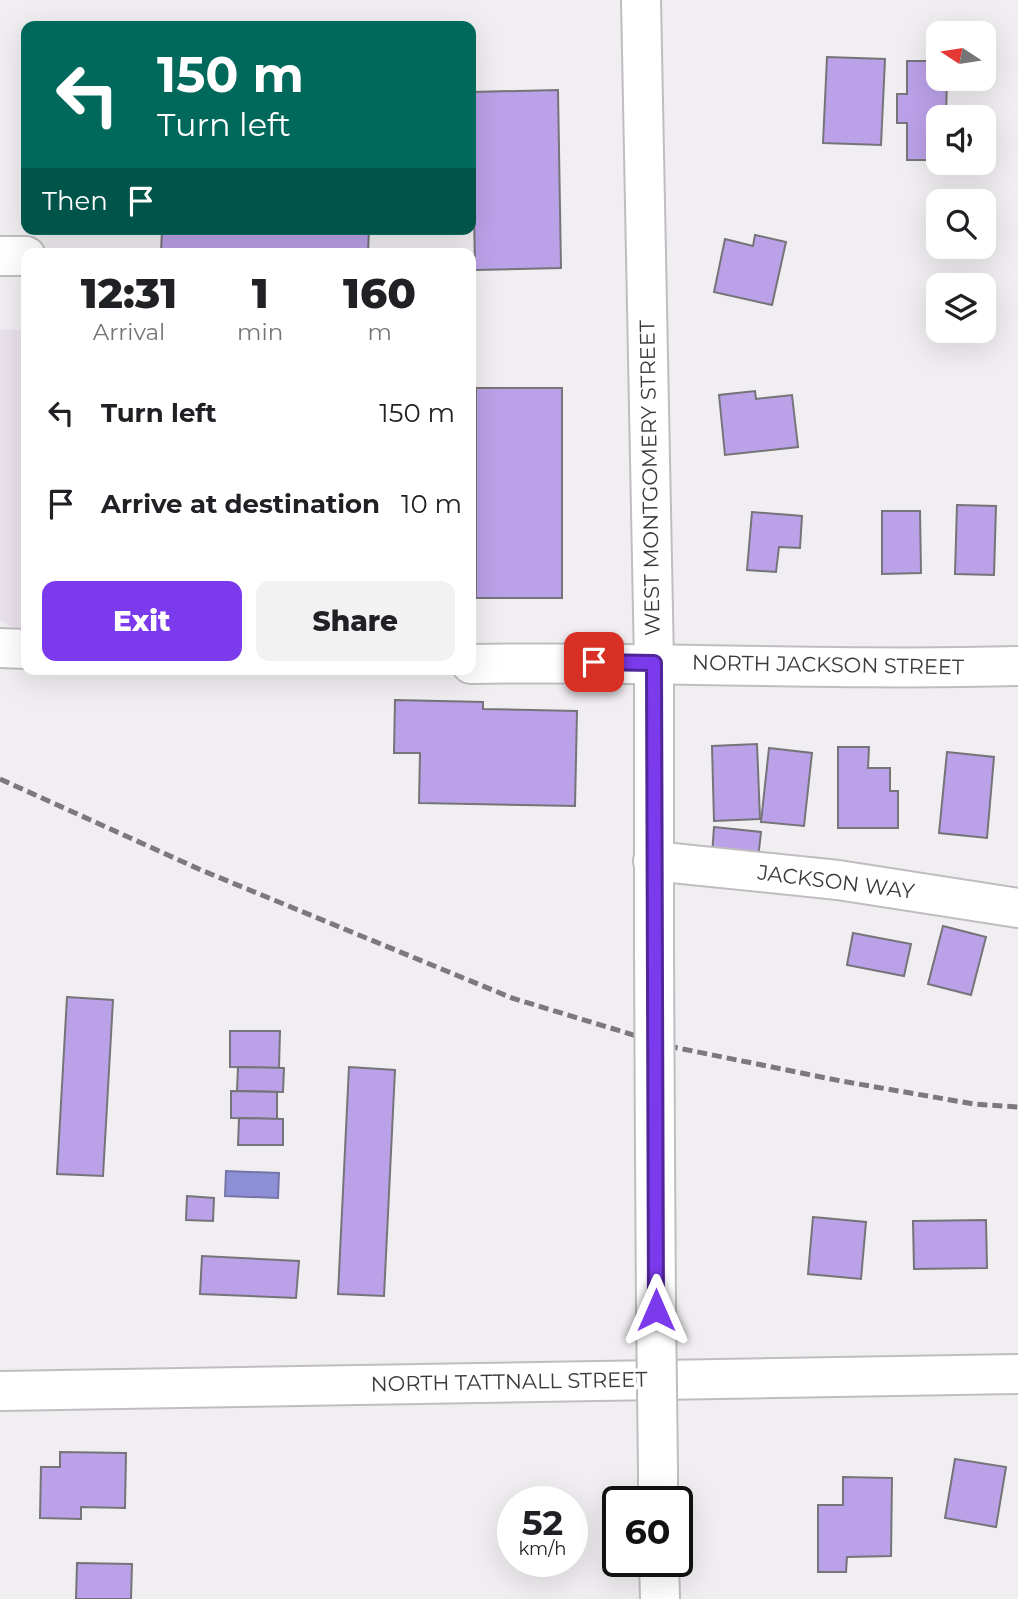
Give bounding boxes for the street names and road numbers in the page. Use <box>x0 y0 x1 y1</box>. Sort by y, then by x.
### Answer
street label: WEST MONTGOMERY STREET <box>634 320 665 636</box>
street label: NORTH JACKSON STREET <box>692 650 964 679</box>
street label: JACKSON WAY <box>755 859 916 904</box>
street label: NORTH TATTNALL STREET <box>370 1367 648 1396</box>

